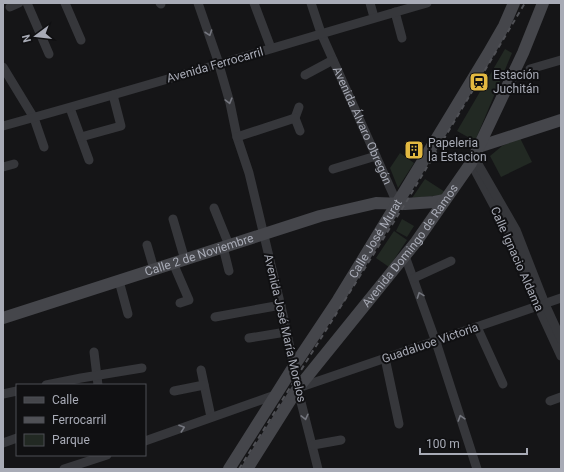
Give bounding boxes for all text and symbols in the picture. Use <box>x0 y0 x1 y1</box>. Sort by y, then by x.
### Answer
north arrow <box>16 16 56 56</box>
one-way arrow <box>204 29 213 36</box>
text: N <box>19 33 34 44</box>
street label: Avenida Ferrocarril <box>165 44 265 86</box>
street label: Avenida Álvaro Obregón <box>330 64 395 187</box>
place label: Estación Juchitán <box>493 68 539 96</box>
station icon: Estación Juchitán <box>468 71 490 93</box>
one-way arrow <box>224 97 233 104</box>
place label: Papeleria la Estacion <box>428 136 487 164</box>
building icon: Papeleria la Estacion <box>403 139 425 161</box>
street label: Avenida Domingo de Ramos <box>359 181 461 310</box>
street label: Calle José Murat <box>346 197 405 281</box>
street label: Calle Ignacio Aldama <box>488 205 546 313</box>
street label: Calle 2 de Noviembre <box>143 231 255 279</box>
street label: Avenida José María Morelos <box>261 253 309 403</box>
one-way arrow <box>416 292 424 299</box>
street label: Guadaluoe Victoria <box>380 320 480 366</box>
legend <box>16 384 146 456</box>
text: Calle <box>52 393 79 407</box>
text: Ferrocarril <box>52 413 107 427</box>
one-way arrow <box>301 414 309 421</box>
one-way arrow <box>457 415 465 422</box>
one-way arrow <box>178 424 185 432</box>
scale bar <box>420 430 527 456</box>
text: Parque <box>52 433 90 447</box>
text: 100 m <box>426 437 460 451</box>

